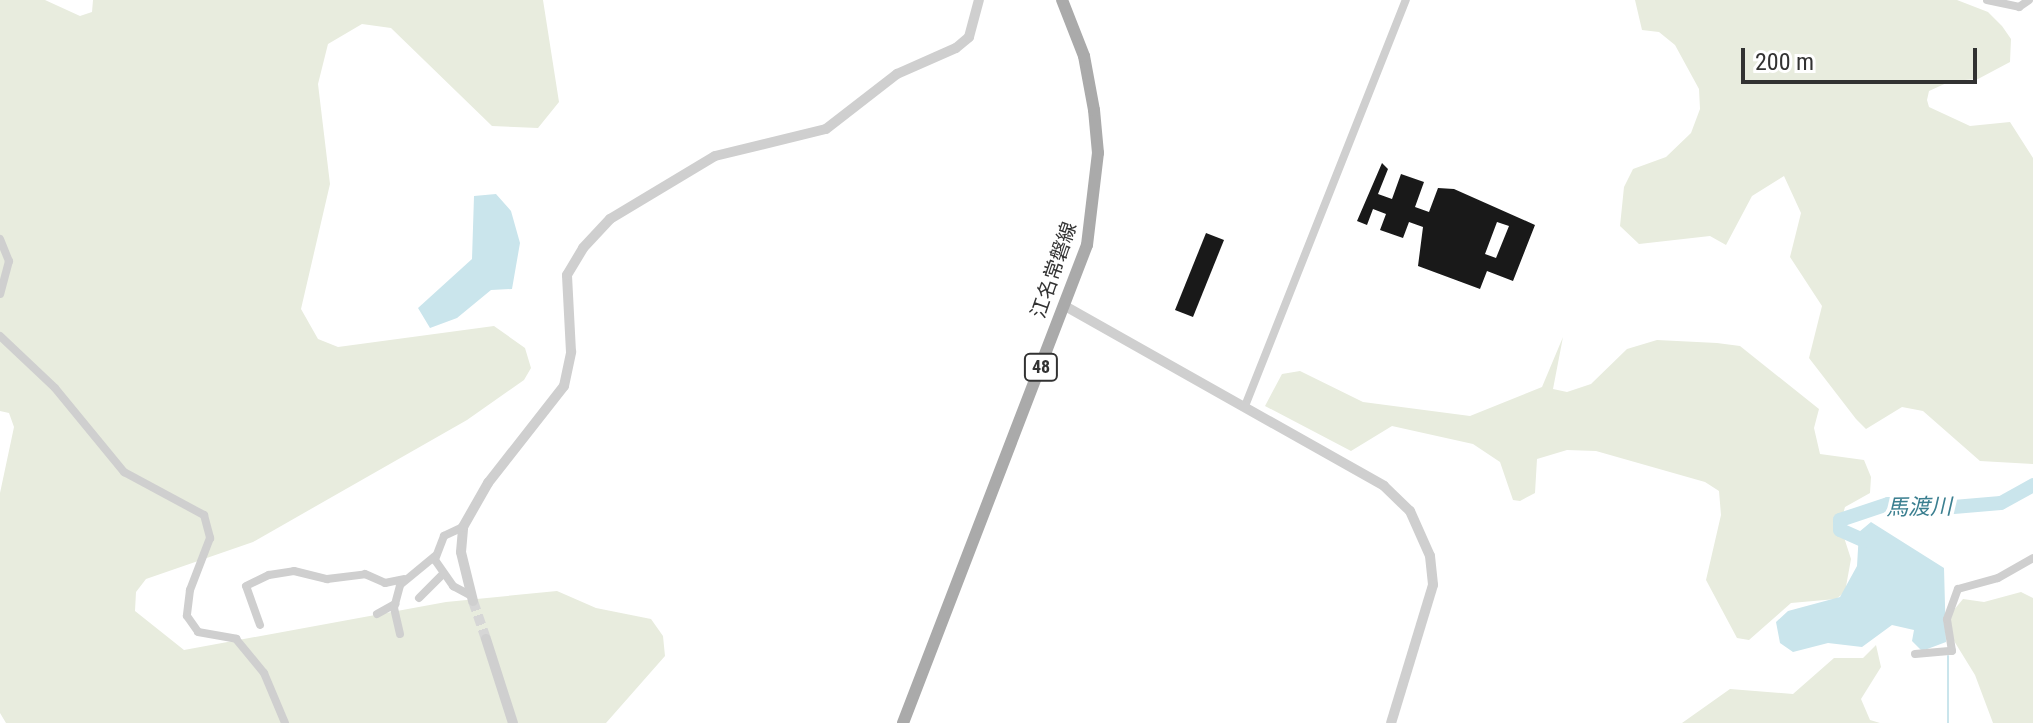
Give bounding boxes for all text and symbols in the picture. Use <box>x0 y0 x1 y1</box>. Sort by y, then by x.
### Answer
scale bar <box>1745 32 1981 82</box>
text: 200 m <box>1755 48 1814 76</box>
street label: 江名常磐線 <box>1026 219 1082 321</box>
road number: 48 <box>1023 353 1059 381</box>
water label: 馬渡川 <box>1886 493 1952 521</box>

